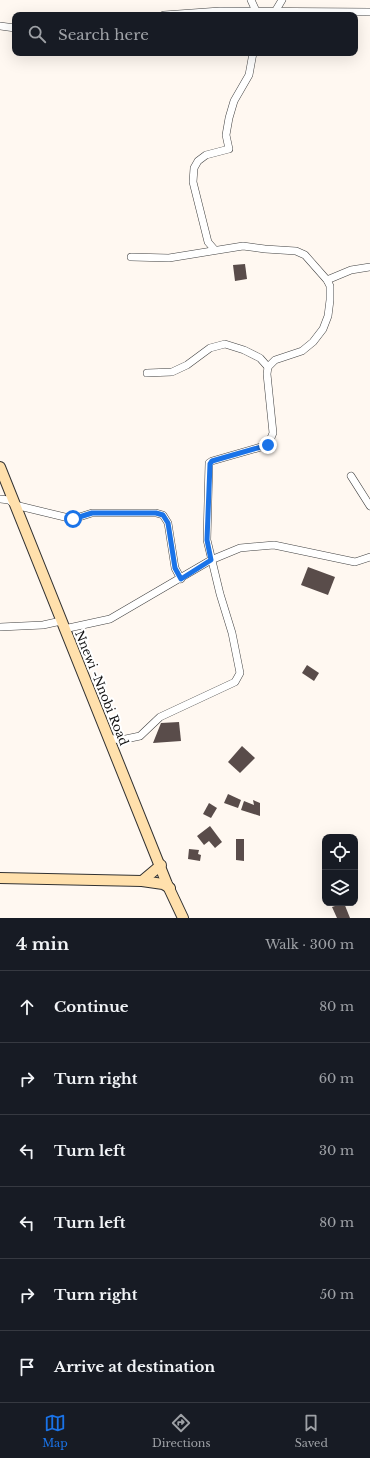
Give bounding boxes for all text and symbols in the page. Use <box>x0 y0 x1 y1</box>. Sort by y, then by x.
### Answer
search box <box>12 12 358 56</box>
icon: search <box>26 23 48 45</box>
text: Search here <box>58 25 149 44</box>
route end <box>259 436 277 454</box>
route start <box>64 510 82 528</box>
street label: Nnewi -Nnobi Road <box>72 628 132 748</box>
map controls <box>322 834 358 906</box>
button: locate <box>322 834 358 870</box>
button: layers <box>322 870 358 906</box>
text: 4 min <box>16 934 69 955</box>
text: Walk · 300 m <box>265 936 354 953</box>
icon: ahead <box>16 996 38 1018</box>
text: Continue <box>54 997 129 1016</box>
text: 80 m <box>319 998 354 1015</box>
icon: right <box>16 1068 38 1090</box>
text: Turn right <box>54 1069 137 1088</box>
text: 60 m <box>319 1070 354 1087</box>
icon: left <box>16 1140 38 1162</box>
text: Turn left <box>54 1141 125 1160</box>
text: 30 m <box>319 1142 354 1159</box>
icon: left <box>16 1212 38 1234</box>
text: Turn left <box>54 1213 125 1232</box>
text: 80 m <box>319 1214 354 1231</box>
icon: right <box>16 1284 38 1306</box>
text: Turn right <box>54 1285 137 1304</box>
text: 50 m <box>320 1286 354 1303</box>
icon: arrive <box>16 1356 38 1378</box>
text: Arrive at destination <box>54 1357 215 1376</box>
tab: Map <box>42 1412 68 1450</box>
tab: Directions <box>152 1412 210 1450</box>
tab: Saved <box>295 1412 328 1450</box>

